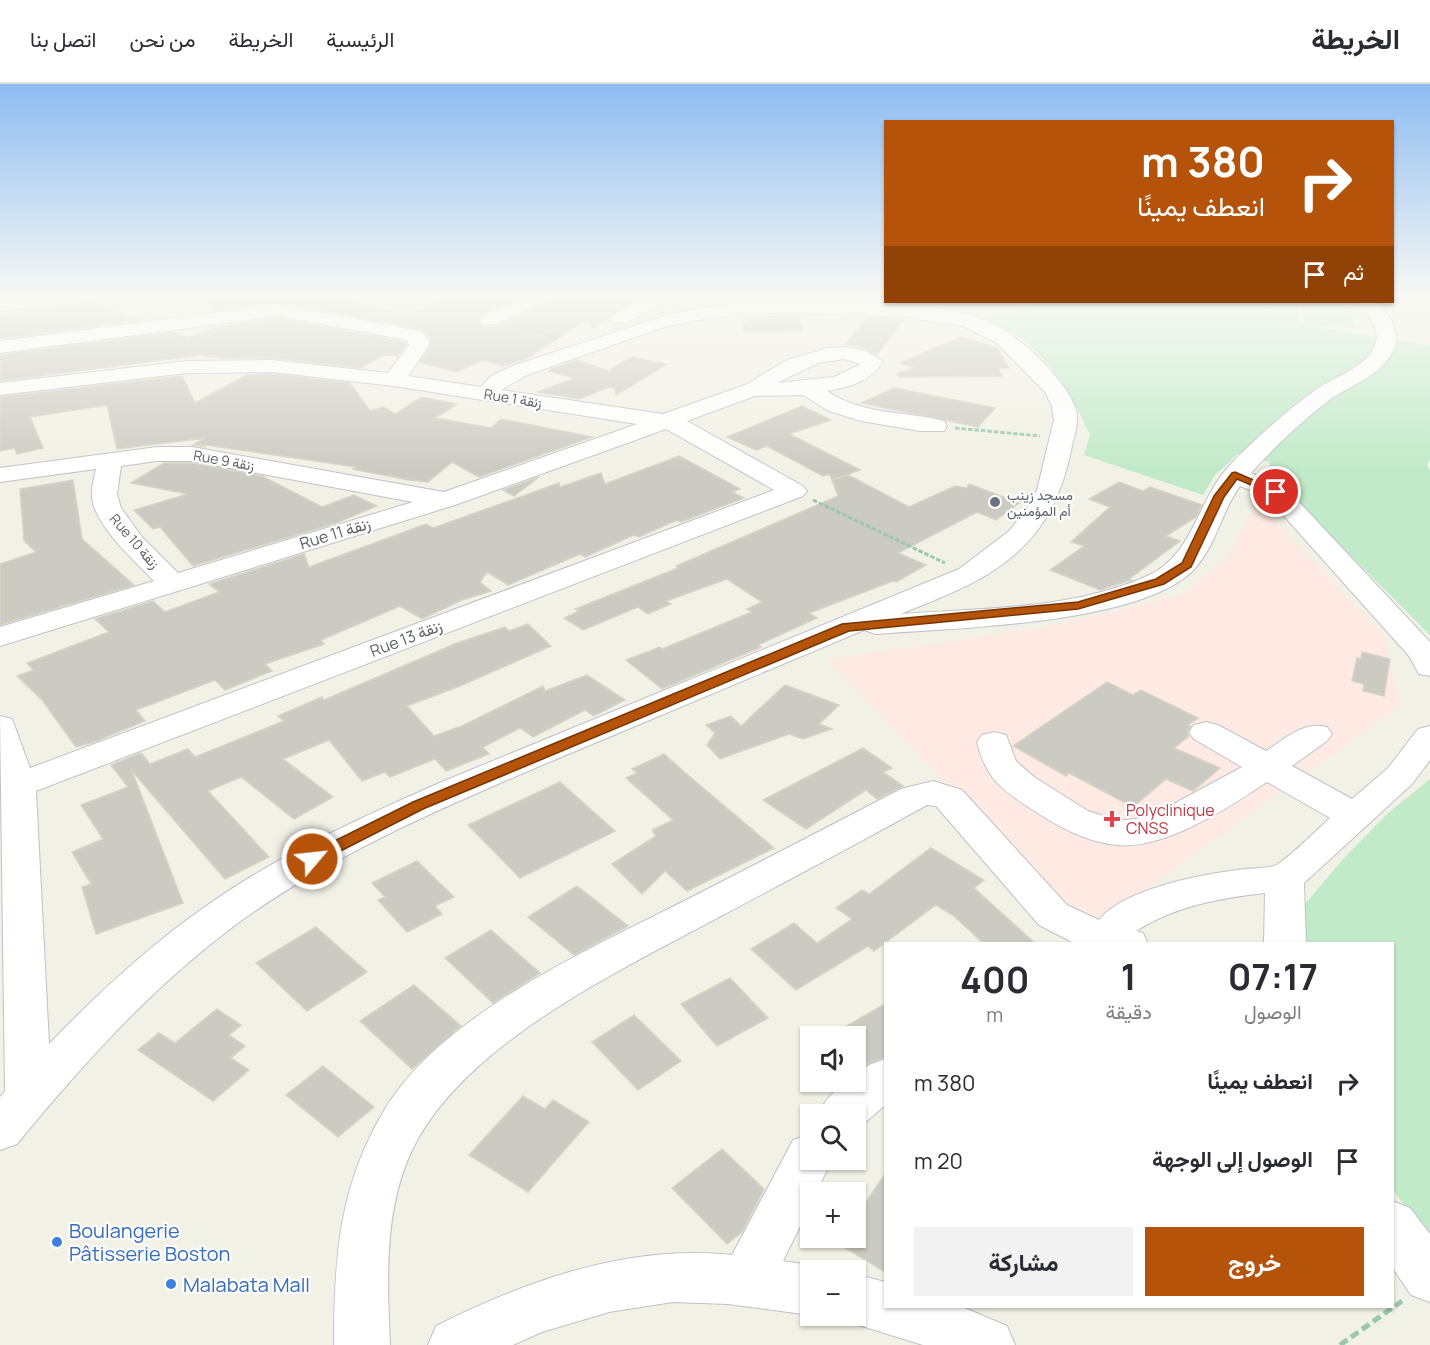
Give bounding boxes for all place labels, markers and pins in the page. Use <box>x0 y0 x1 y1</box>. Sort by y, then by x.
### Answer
pin <box>1250 466 1301 517</box>
place label: مسجد زينب أم المؤمنين <box>1007 485 1073 520</box>
marker: مسجد زينب أم المؤمنين <box>988 495 1002 509</box>
place label: Polyclinique CNSS <box>1126 799 1215 839</box>
marker: Polyclinique CNSS <box>1103 810 1121 828</box>
place label: Boulangerie Pâtisserie Boston <box>69 1217 230 1267</box>
marker: Boulangerie Pâtisserie Boston <box>50 1235 64 1249</box>
place label: Malabata Mall <box>183 1271 310 1298</box>
marker: Malabata Mall <box>164 1277 178 1291</box>

